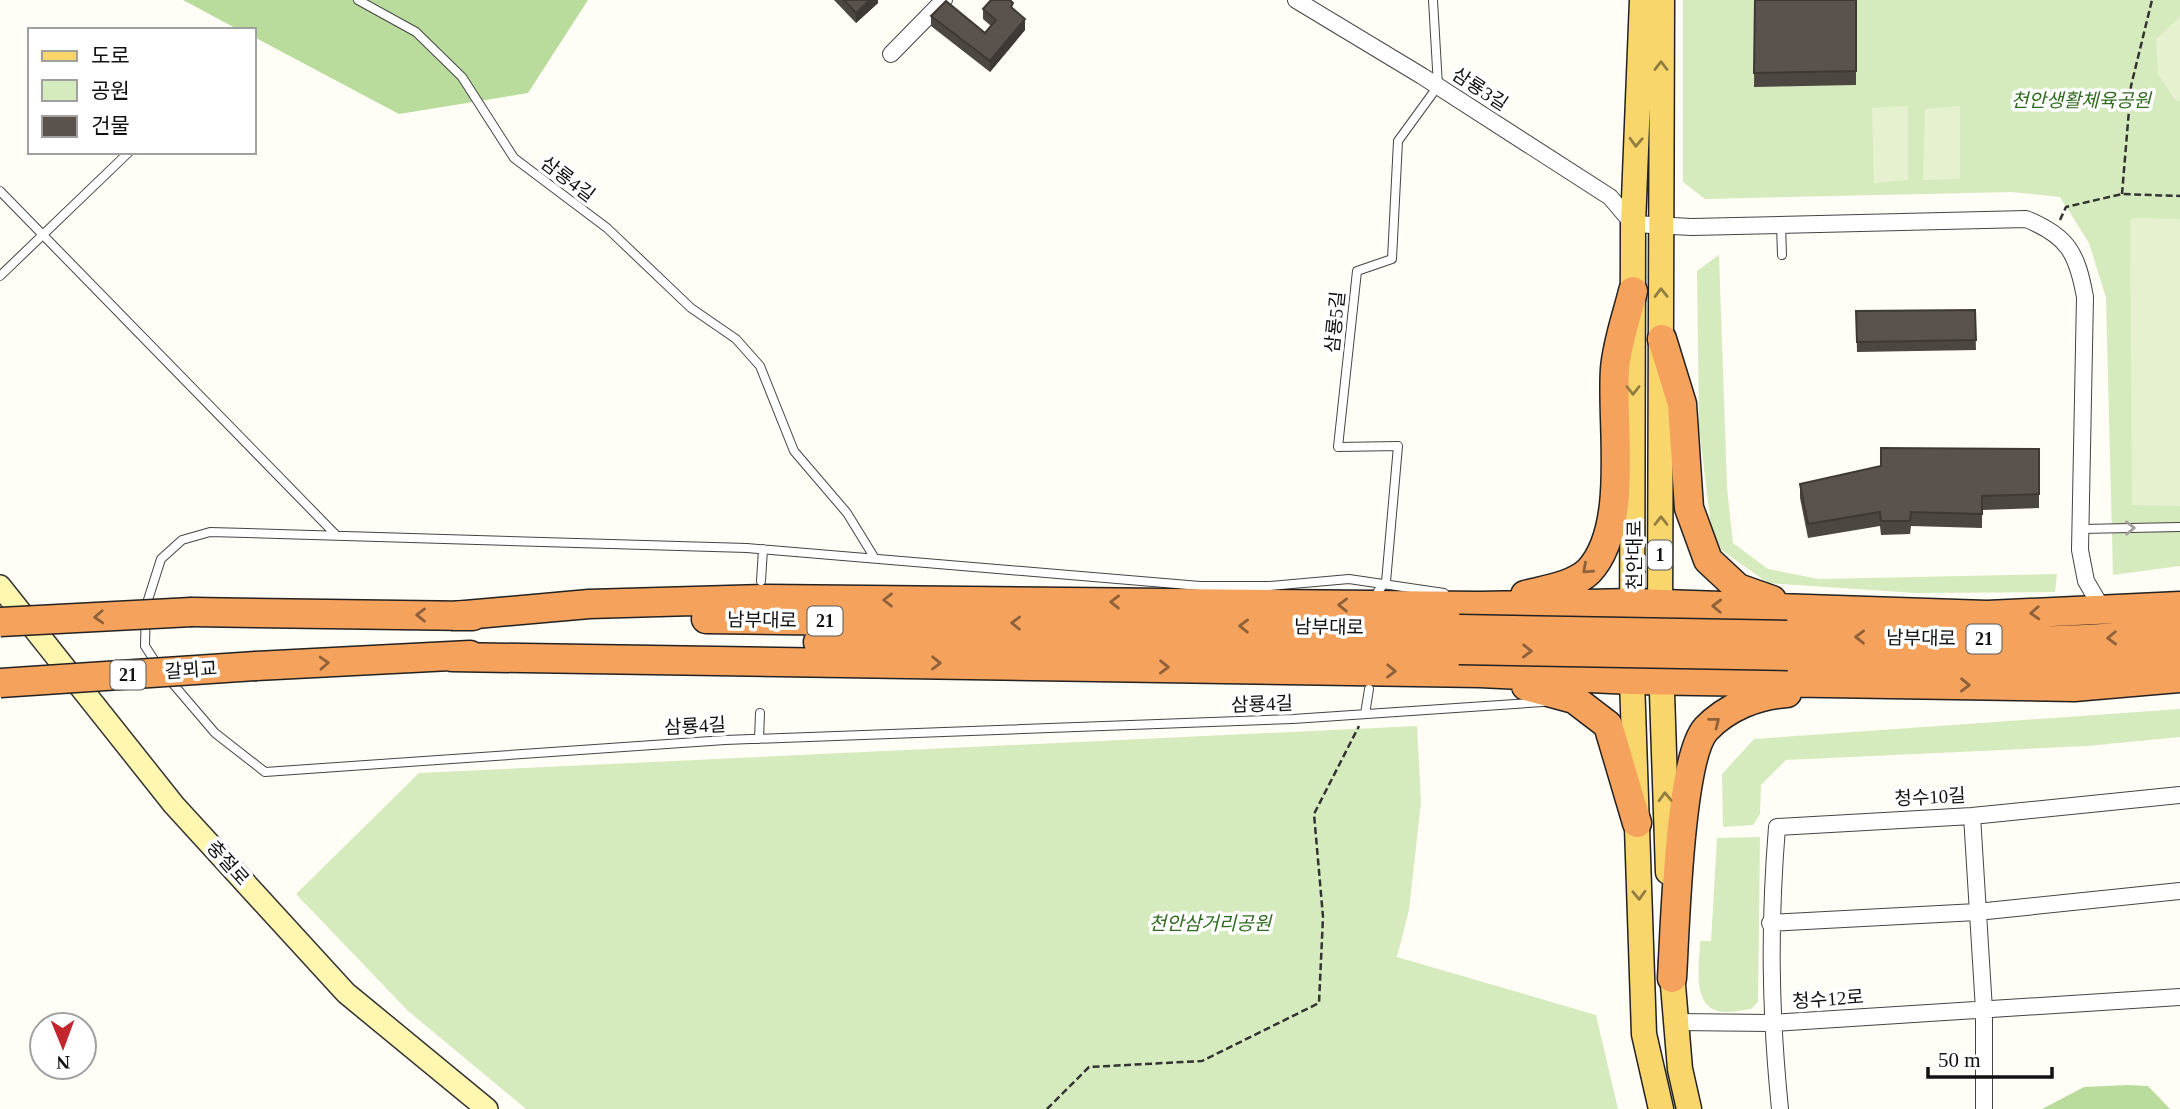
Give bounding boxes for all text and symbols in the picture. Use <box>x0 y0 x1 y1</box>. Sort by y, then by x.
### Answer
legend <box>28 28 256 154</box>
text: 도로 <box>91 44 130 68</box>
one-way arrow <box>1653 60 1669 71</box>
street label: 삼룡3길 <box>1448 63 1512 115</box>
text: 공원 <box>91 79 130 103</box>
park label: 천안생활체육공원 <box>2011 90 2152 111</box>
text: 건물 <box>91 114 130 138</box>
one-way arrow <box>1629 136 1644 147</box>
street label: 삼룡4길 <box>537 152 599 206</box>
one-way arrow <box>1653 288 1669 298</box>
street label: 삼룡5길 <box>1321 290 1349 354</box>
one-way arrow <box>1625 385 1641 396</box>
one-way arrow <box>1653 515 1668 526</box>
street label: 천안대로 <box>1624 520 1645 590</box>
one-way arrow <box>2125 520 2136 535</box>
road number: 1 <box>1648 540 1672 570</box>
one-way arrow <box>1582 561 1595 573</box>
one-way arrow <box>882 592 893 608</box>
one-way arrow <box>1110 595 1121 610</box>
one-way arrow <box>1337 597 1348 613</box>
one-way arrow <box>1711 599 1722 614</box>
road number: 21 <box>808 606 842 636</box>
one-way arrow <box>2029 606 2040 621</box>
one-way arrow <box>415 607 426 623</box>
one-way arrow <box>93 609 104 624</box>
street label: 남부대로 <box>727 609 797 631</box>
one-way arrow <box>1010 615 1021 631</box>
street label: 남부대로 <box>1294 616 1364 638</box>
one-way arrow <box>1238 618 1248 634</box>
road number: 21 <box>1966 624 2002 654</box>
street label: 남부대로 <box>1886 627 1956 649</box>
one-way arrow <box>1855 629 1866 644</box>
one-way arrow <box>2106 630 2117 645</box>
one-way arrow <box>1522 643 1533 659</box>
one-way arrow <box>319 655 330 670</box>
one-way arrow <box>931 656 942 671</box>
street label: 갈뫼교 <box>164 658 218 682</box>
one-way arrow <box>1159 659 1169 675</box>
road number: 21 <box>110 660 146 690</box>
one-way arrow <box>1386 663 1397 679</box>
one-way arrow <box>1959 677 1970 692</box>
street label: 삼룡4길 <box>1231 692 1293 716</box>
street label: 삼룡4길 <box>664 714 726 738</box>
one-way arrow <box>1708 718 1720 731</box>
street label: 청수10길 <box>1894 785 1966 809</box>
one-way arrow <box>1658 792 1673 803</box>
street label: 충절로 <box>203 836 253 890</box>
one-way arrow <box>1631 890 1647 901</box>
park label: 천안삼거리공원 <box>1149 913 1273 934</box>
street label: 청수12로 <box>1792 986 1864 1012</box>
north arrow <box>28 1011 98 1081</box>
scale bar <box>1928 1036 2052 1080</box>
text: 50 m <box>1938 1048 1981 1072</box>
text: N <box>56 1052 70 1073</box>

